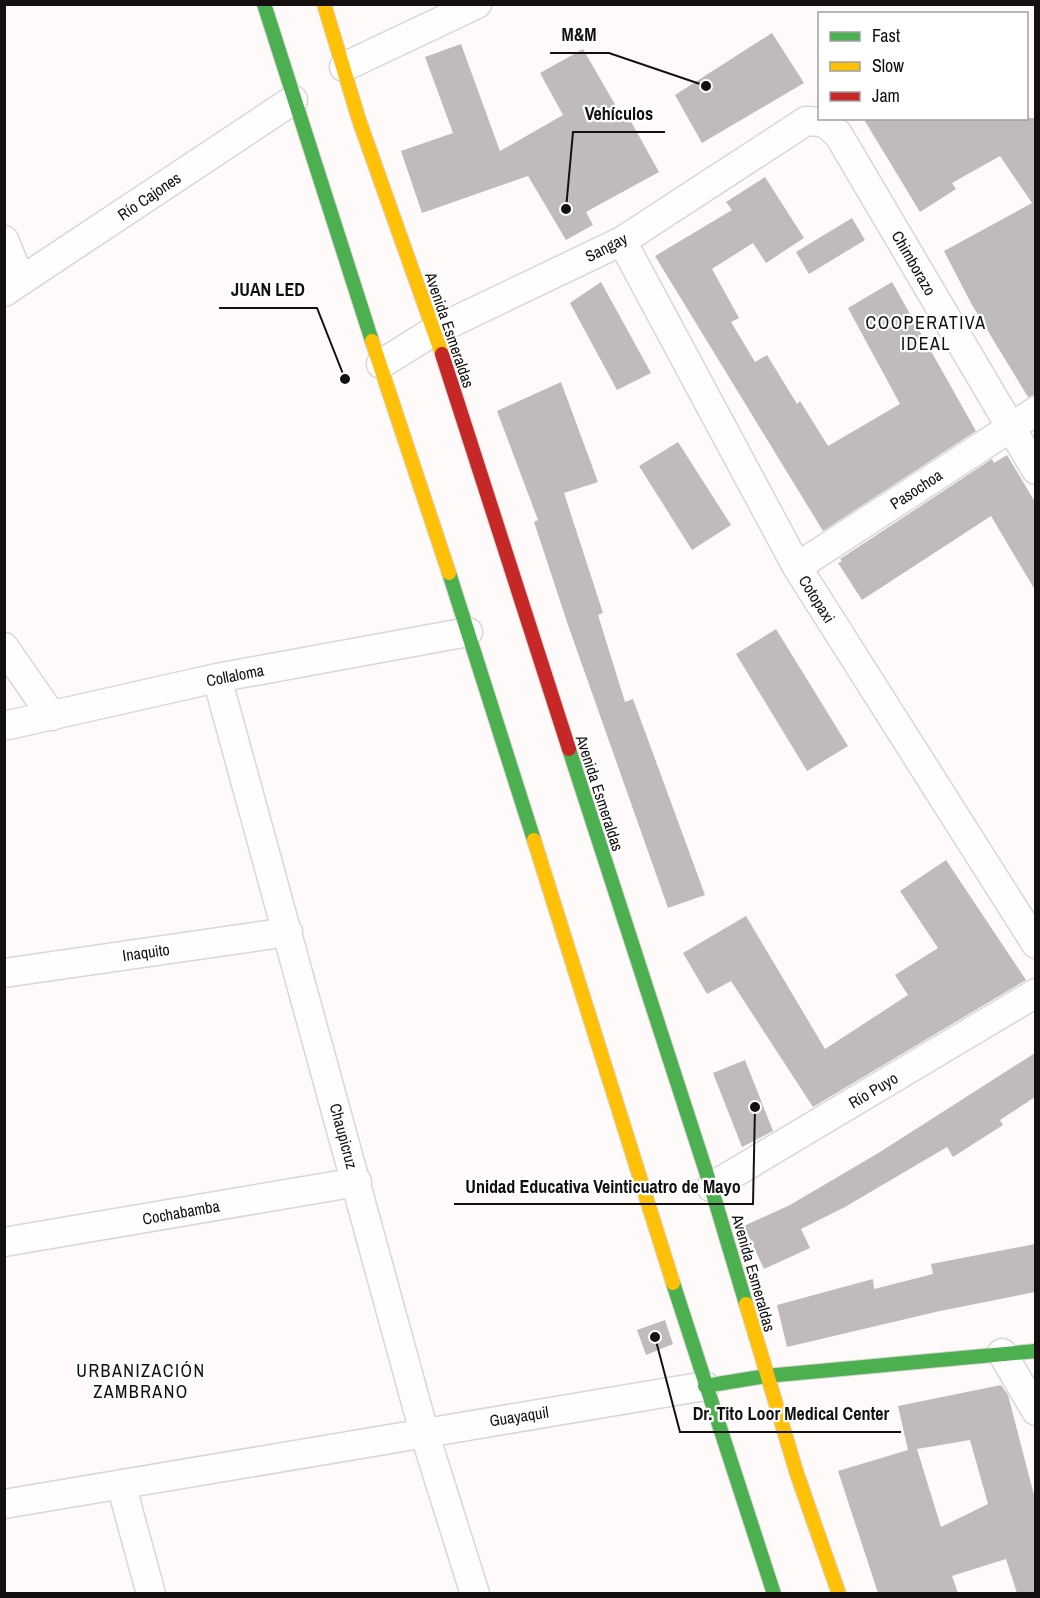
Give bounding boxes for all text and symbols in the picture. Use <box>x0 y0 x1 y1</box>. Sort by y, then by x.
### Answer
legend <box>818 12 1028 120</box>
callout: M&M <box>550 17 609 53</box>
text: M&M <box>561 22 597 47</box>
text: Fast <box>872 23 900 48</box>
text: Slow <box>872 53 904 78</box>
text: Jam <box>872 83 900 108</box>
callout: Vehículos <box>573 96 665 132</box>
text: Vehículos <box>585 101 653 126</box>
street label: Río Cajones <box>113 167 185 225</box>
street label: Sangay <box>581 227 631 267</box>
street label: Chimborazo <box>887 227 941 299</box>
street label: Avenida Esmeraldas <box>420 268 480 391</box>
callout: JUAN LED <box>219 272 317 308</box>
text: JUAN LED <box>231 277 305 302</box>
district label: COOPERATIVA IDEAL <box>866 310 986 356</box>
street label: Pasochoa <box>886 464 947 514</box>
street label: Cotopaxi <box>794 571 840 627</box>
street label: Collaloma <box>204 659 266 691</box>
street label: Avenida Esmeraldas <box>571 731 629 854</box>
street label: Inaquito <box>121 938 171 966</box>
street label: Río Puyo <box>844 1067 902 1113</box>
street label: Chaupicruz <box>325 1101 363 1172</box>
callout: Unidad Educativa Veinticuatro de Mayo <box>454 1168 753 1204</box>
text: Unidad Educativa Veinticuatro de Mayo <box>465 1174 741 1199</box>
street label: Cochabamba <box>141 1194 222 1230</box>
street label: Avenida Esmeraldas <box>726 1211 781 1334</box>
district label: URBANIZACIÓN ZAMBRANO <box>76 1358 206 1404</box>
callout: Dr. Tito Loor Medical Center <box>680 1396 901 1432</box>
street label: Guayaquil <box>488 1400 550 1432</box>
text: Dr. Tito Loor Medical Center <box>693 1401 890 1426</box>

